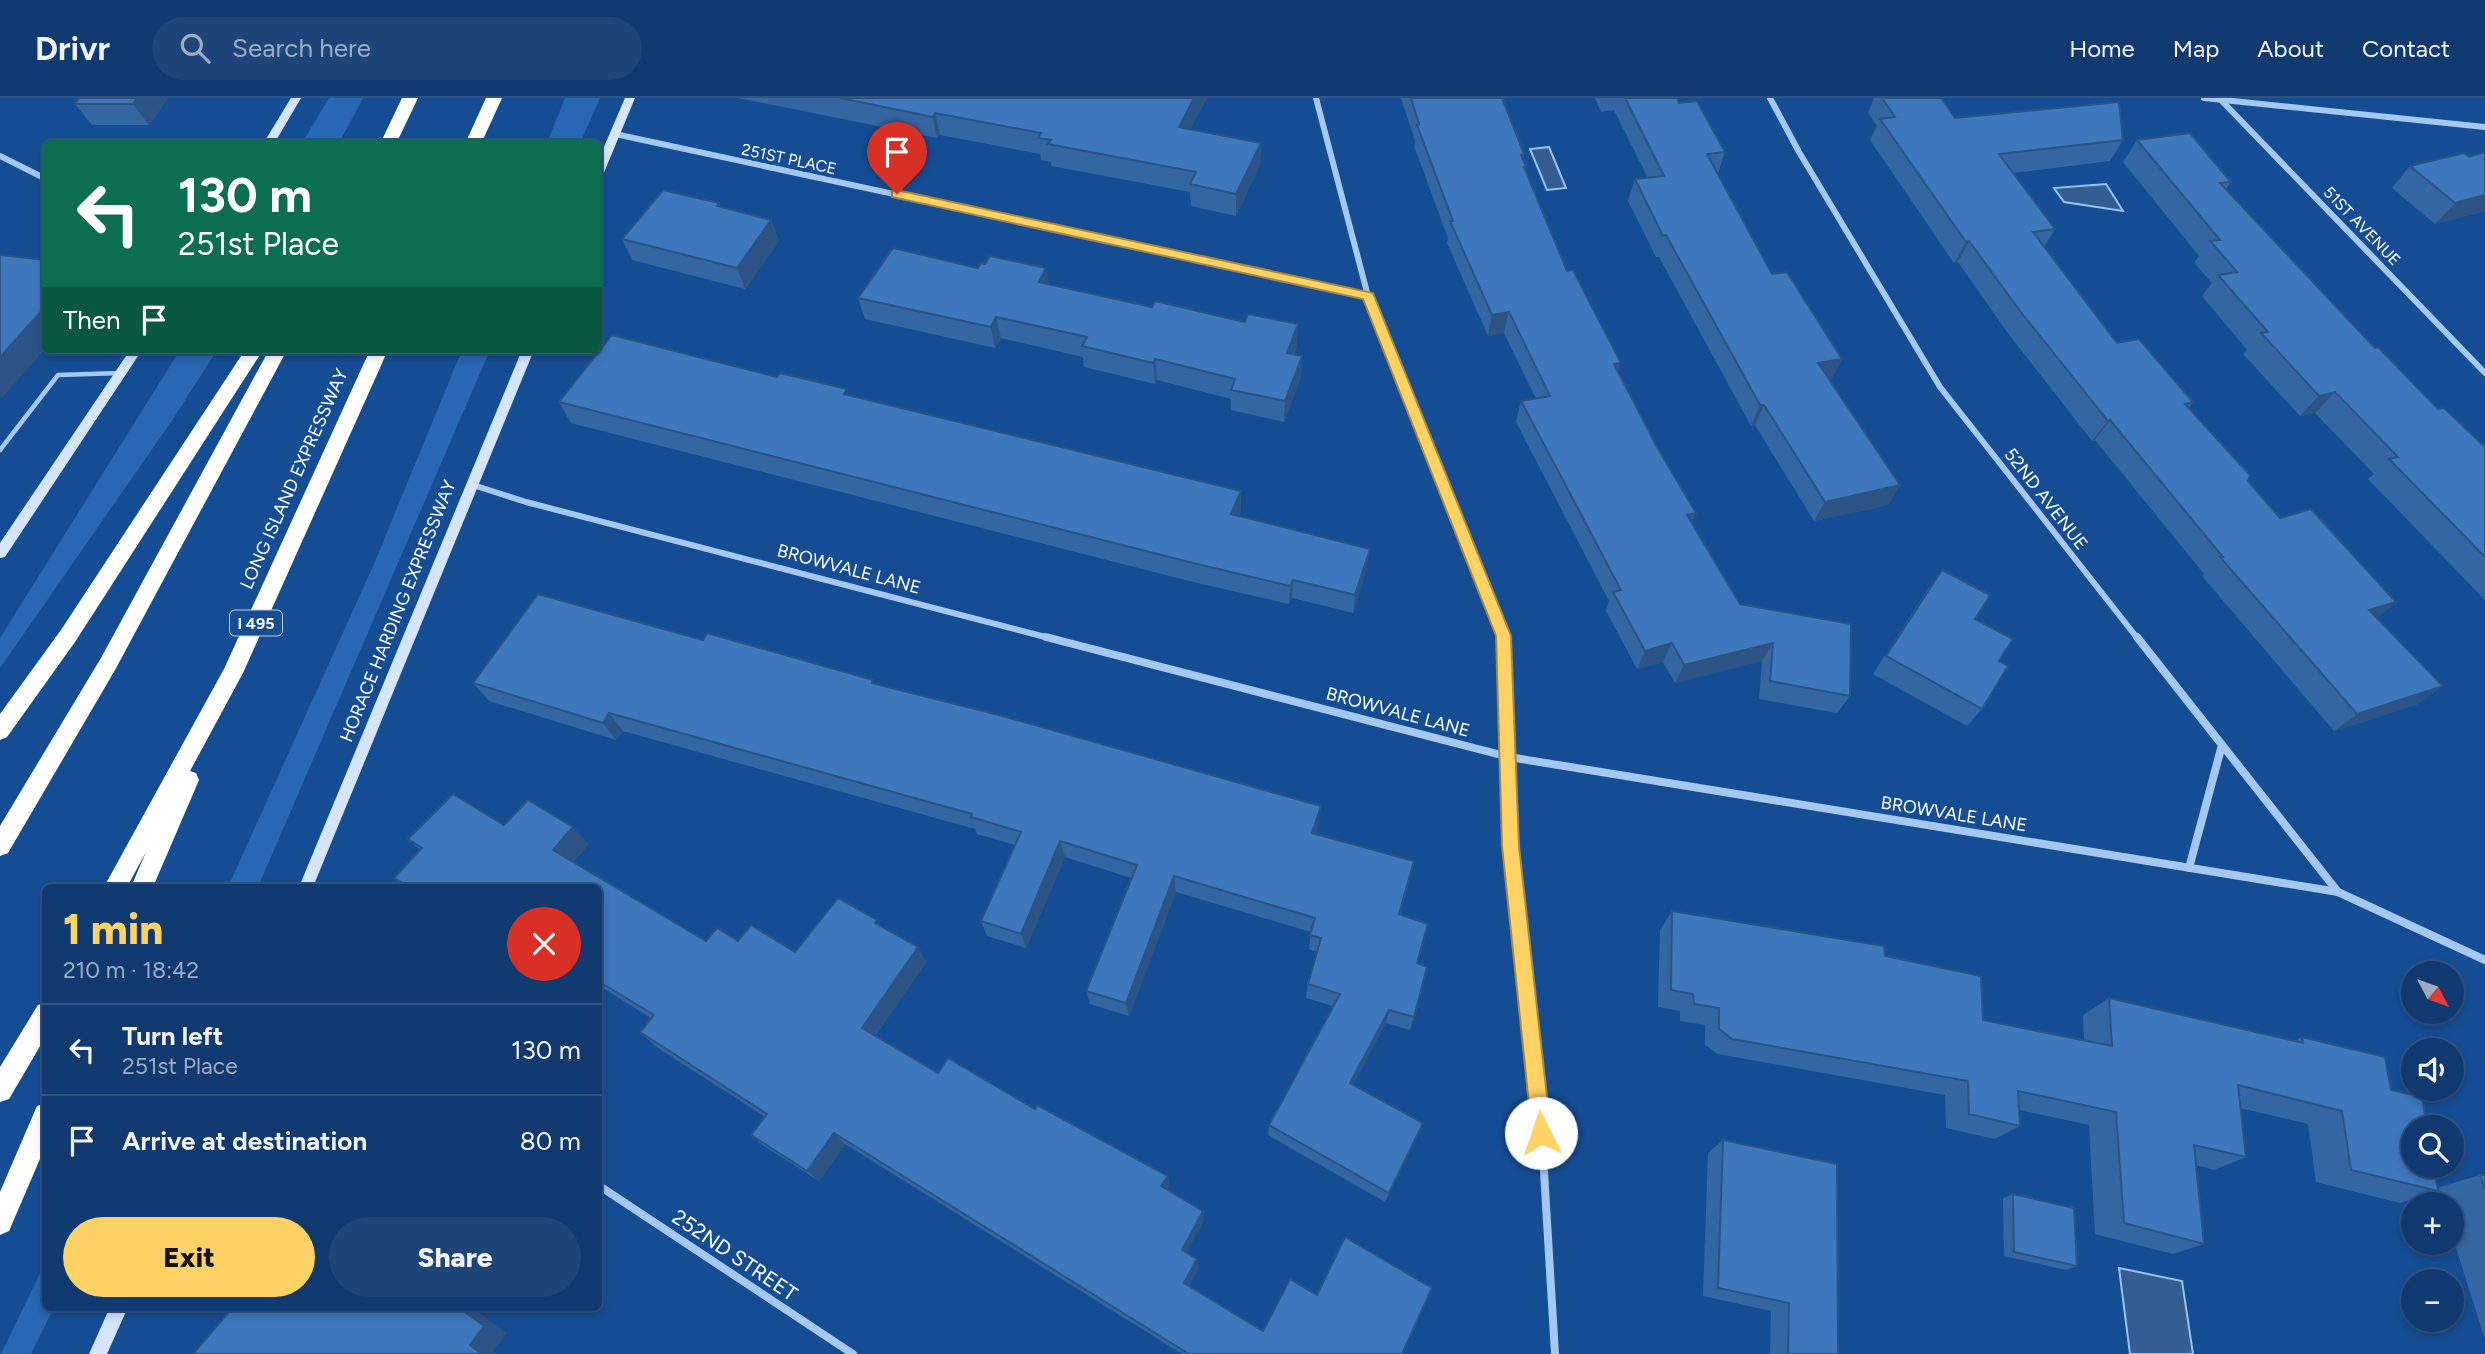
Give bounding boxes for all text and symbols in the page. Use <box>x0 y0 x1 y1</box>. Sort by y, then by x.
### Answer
search box <box>152 17 642 80</box>
text: Drivr <box>35 29 110 68</box>
icon: search <box>176 29 214 67</box>
text: Search here <box>232 32 371 64</box>
text: Home <box>2069 34 2135 63</box>
text: Map <box>2173 34 2219 63</box>
text: About <box>2257 34 2324 63</box>
text: Contact <box>2362 34 2450 63</box>
pin <box>867 122 927 194</box>
icon: arrive <box>878 133 916 171</box>
street label: 251ST PLACE <box>740 140 838 178</box>
text: 130 m <box>178 165 312 224</box>
icon: left <box>63 168 154 259</box>
street label: 51ST AVENUE <box>2320 183 2404 269</box>
text: 251st Place <box>178 225 339 263</box>
icon: arrive <box>135 301 173 339</box>
text: Then <box>63 304 121 336</box>
street label: LONG ISLAND EXPRESSWAY <box>235 365 353 593</box>
street label: 52ND AVENUE <box>1999 444 2093 554</box>
street label: HORACE HARDING EXPRESSWAY <box>335 477 461 745</box>
street label: BROWVALE LANE <box>775 539 923 599</box>
road number: I 495 <box>230 610 282 636</box>
street label: BROWVALE LANE <box>1324 682 1472 742</box>
street label: BROWVALE LANE <box>1879 792 2029 836</box>
text: 1 min <box>63 904 163 955</box>
button: close <box>507 907 581 981</box>
text: 210 m · 18:42 <box>63 956 199 984</box>
north arrow <box>2401 961 2464 1024</box>
map controls <box>2401 961 2464 1332</box>
text: Turn left <box>122 1020 223 1052</box>
icon: left <box>63 1031 101 1069</box>
text: 130 m <box>511 1034 581 1066</box>
button: sound <box>2401 1038 2464 1101</box>
text: 251st Place <box>122 1052 238 1080</box>
position arrow <box>1504 1096 1578 1170</box>
button: search <box>2401 1115 2464 1178</box>
icon: arrive <box>63 1122 101 1160</box>
text: Arrive at destination <box>122 1125 367 1157</box>
text: 80 m <box>520 1125 581 1157</box>
button: + <box>2401 1192 2464 1255</box>
street label: 252ND STREET <box>668 1204 803 1306</box>
button: Exit <box>63 1217 315 1297</box>
button: Share <box>329 1217 581 1297</box>
button: − <box>2401 1269 2464 1332</box>

